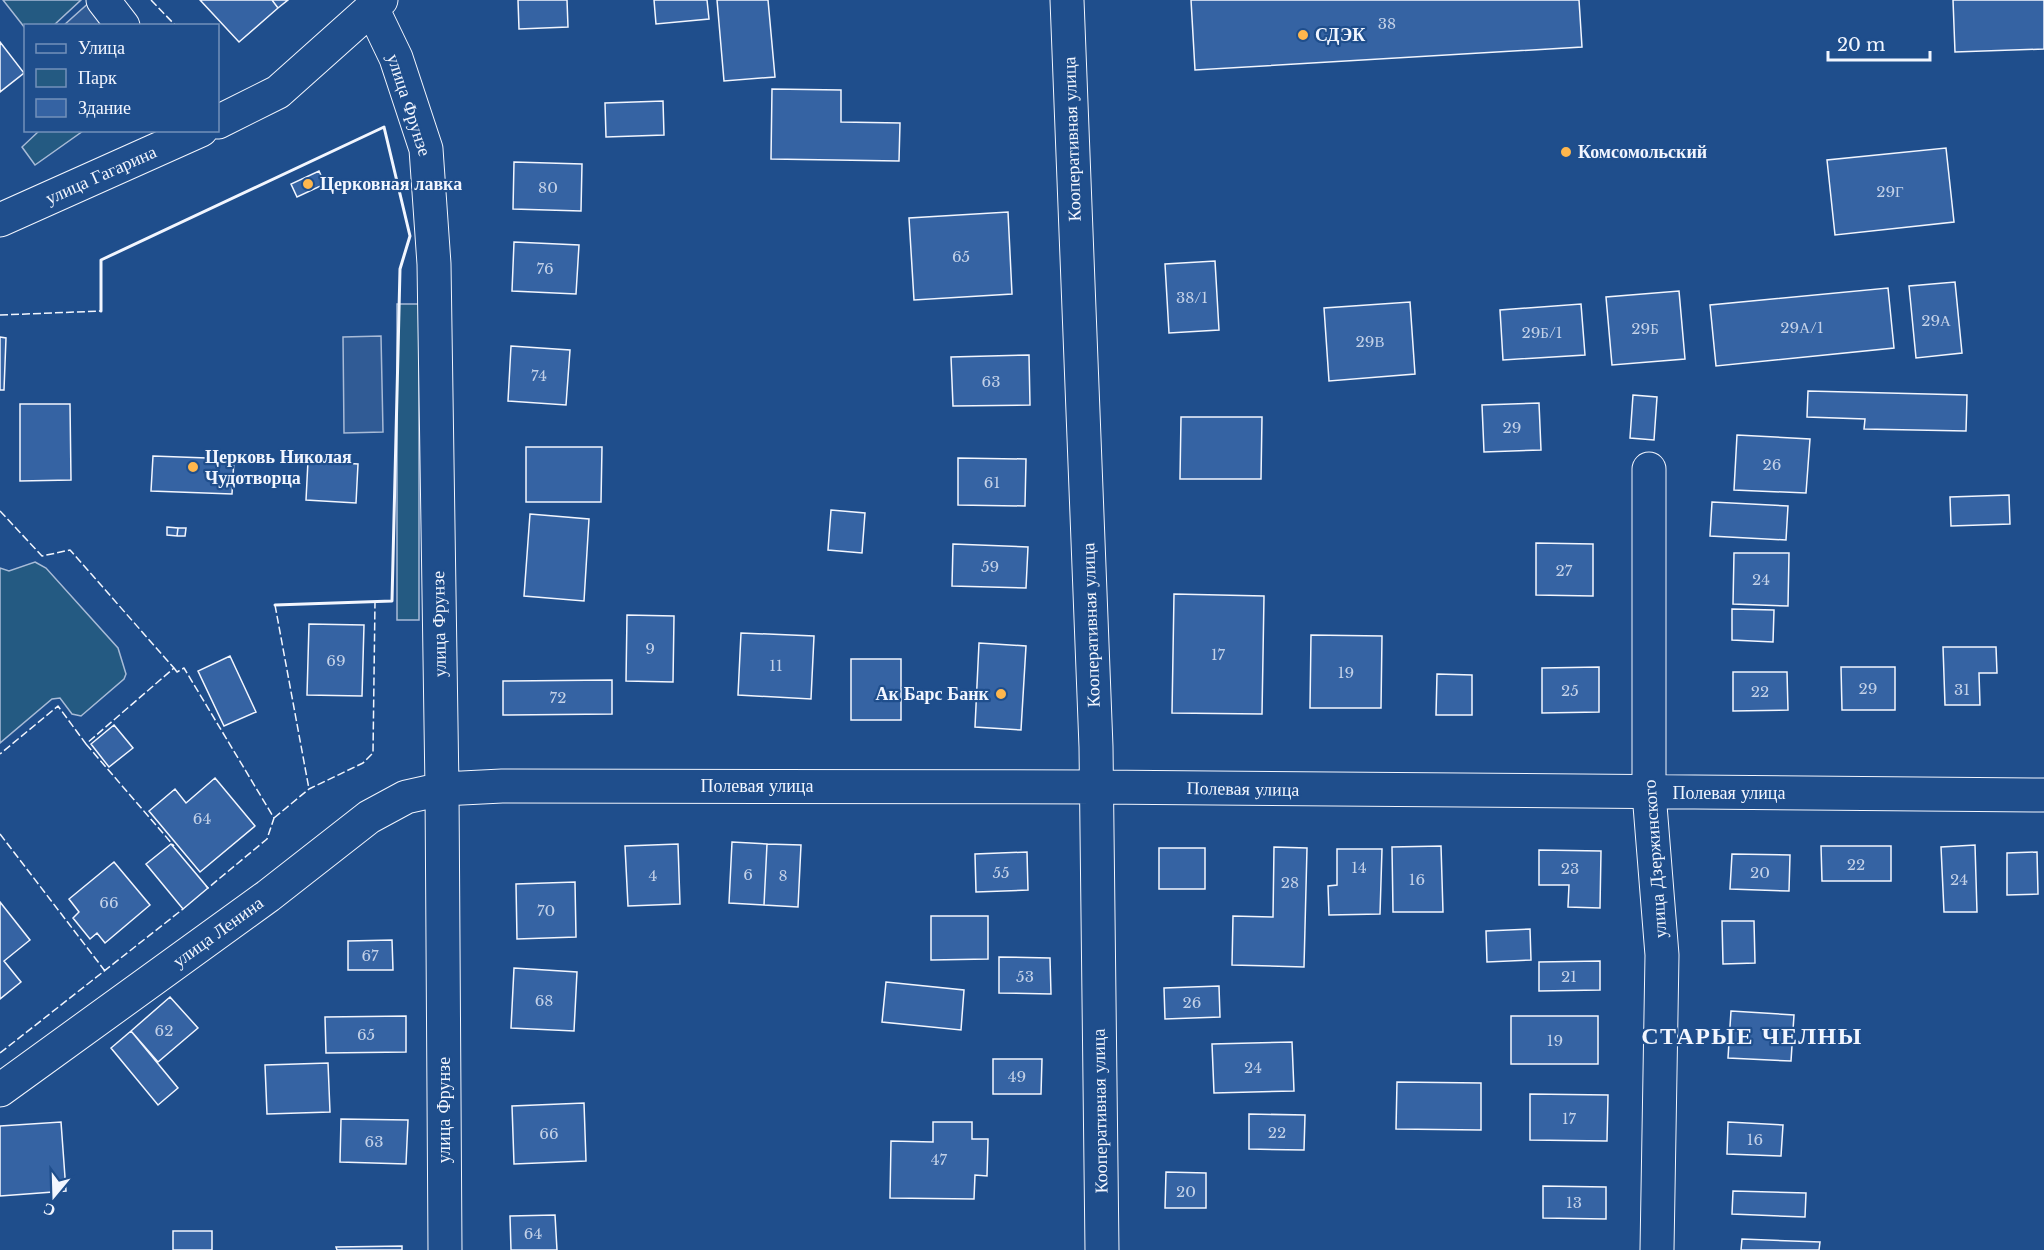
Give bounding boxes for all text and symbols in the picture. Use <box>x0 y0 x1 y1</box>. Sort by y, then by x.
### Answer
house number: 38 <box>1378 14 1396 33</box>
legend <box>24 24 219 132</box>
place label: СДЭК <box>1315 24 1365 46</box>
scale bar <box>1828 24 1930 62</box>
marker: СДЭК <box>1296 28 1310 42</box>
text: 20 m <box>1837 34 1885 56</box>
text: Улица <box>78 37 125 59</box>
street label: улица Фрунзе <box>382 51 436 159</box>
street label: Кооперативная улица <box>1058 56 1086 222</box>
text: Парк <box>78 67 117 89</box>
text: Здание <box>78 97 131 119</box>
street label: улица Гагарина <box>42 141 160 209</box>
place label: Комсомольский <box>1578 141 1707 163</box>
marker: Комсомольский <box>1559 145 1573 159</box>
place label: Церковная лавка <box>320 173 462 195</box>
marker: Церковная лавка <box>301 177 315 191</box>
house number: 80 <box>538 178 558 197</box>
house number: 29Г <box>1876 182 1904 201</box>
house number: 65 <box>952 247 970 266</box>
house number: 76 <box>536 259 554 278</box>
house number: 38/1 <box>1176 288 1208 307</box>
house number: 29А <box>1921 311 1951 330</box>
house number: 29А/1 <box>1780 318 1824 337</box>
house number: 29Б <box>1631 319 1659 338</box>
house number: 29Б/1 <box>1521 323 1563 342</box>
house number: 29В <box>1356 332 1384 351</box>
house number: 74 <box>531 366 547 385</box>
house number: 63 <box>982 372 1000 391</box>
house number: 29 <box>1503 418 1521 437</box>
place label: Церковь Николая Чудотворца <box>205 446 352 489</box>
house number: 26 <box>1763 455 1781 474</box>
marker: Церковь Николая Чудотворца <box>186 460 200 474</box>
house number: 61 <box>984 473 1000 492</box>
street label: Кооперативная улица <box>1077 542 1105 708</box>
house number: 59 <box>981 557 999 576</box>
house number: 27 <box>1556 561 1573 580</box>
house number: 24 <box>1752 570 1770 589</box>
street label: улица Фрунзе <box>427 571 451 677</box>
house number: 9 <box>645 639 655 658</box>
house number: 17 <box>1211 645 1226 664</box>
house number: 69 <box>326 651 346 670</box>
house number: 11 <box>769 656 783 675</box>
house number: 19 <box>1338 663 1354 682</box>
house number: 29 <box>1859 679 1877 698</box>
house number: 31 <box>1954 680 1970 699</box>
house number: 25 <box>1561 681 1579 700</box>
house number: 22 <box>1751 682 1769 701</box>
place label: Ак Барс Банк <box>876 683 990 705</box>
marker: Ак Барс Банк <box>994 687 1008 701</box>
house number: 72 <box>550 688 566 707</box>
street label: Полевая улица <box>701 775 813 797</box>
street label: Полевая улица <box>1186 777 1300 801</box>
street label: улица Дзержинского <box>1638 779 1672 939</box>
street label: Полевая улица <box>1673 782 1785 804</box>
house number: 64 <box>193 809 211 828</box>
house number: 22 <box>1847 855 1865 874</box>
house number: 14 <box>1351 858 1367 877</box>
house number: 23 <box>1561 859 1579 878</box>
house number: 55 <box>992 863 1010 882</box>
house number: 20 <box>1750 863 1770 882</box>
house number: 6 <box>743 865 753 884</box>
house number: 4 <box>649 866 657 885</box>
house number: 8 <box>778 866 788 885</box>
house number: 16 <box>1409 870 1425 889</box>
house number: 24 <box>1950 870 1968 889</box>
house number: 28 <box>1281 873 1299 892</box>
street label: улица Ленина <box>168 892 268 972</box>
house number: 66 <box>99 893 119 912</box>
house number: 70 <box>537 901 555 920</box>
house number: 67 <box>361 946 379 965</box>
house number: 53 <box>1016 967 1034 986</box>
house number: 21 <box>1561 967 1577 986</box>
house number: 68 <box>535 991 553 1010</box>
house number: 26 <box>1183 993 1201 1012</box>
house number: 62 <box>155 1021 173 1040</box>
district label: СТАРЫЕ ЧЕЛНЫ <box>1641 1021 1863 1050</box>
house number: 65 <box>357 1025 375 1044</box>
street label: Кооперативная улица <box>1088 1028 1112 1194</box>
house number: 19 <box>1547 1031 1563 1050</box>
street label: улица Фрунзе <box>433 1057 455 1163</box>
house number: 24 <box>1244 1058 1262 1077</box>
house number: 49 <box>1008 1067 1026 1086</box>
house number: 17 <box>1562 1109 1577 1128</box>
house number: 22 <box>1268 1123 1286 1142</box>
house number: 66 <box>539 1124 559 1143</box>
house number: 16 <box>1747 1130 1763 1149</box>
house number: 63 <box>365 1132 383 1151</box>
house number: 47 <box>931 1150 948 1169</box>
north arrow <box>24 1166 84 1226</box>
house number: 20 <box>1176 1182 1196 1201</box>
house number: 13 <box>1566 1193 1582 1212</box>
text: С <box>40 1199 58 1222</box>
house number: 64 <box>524 1224 542 1243</box>

